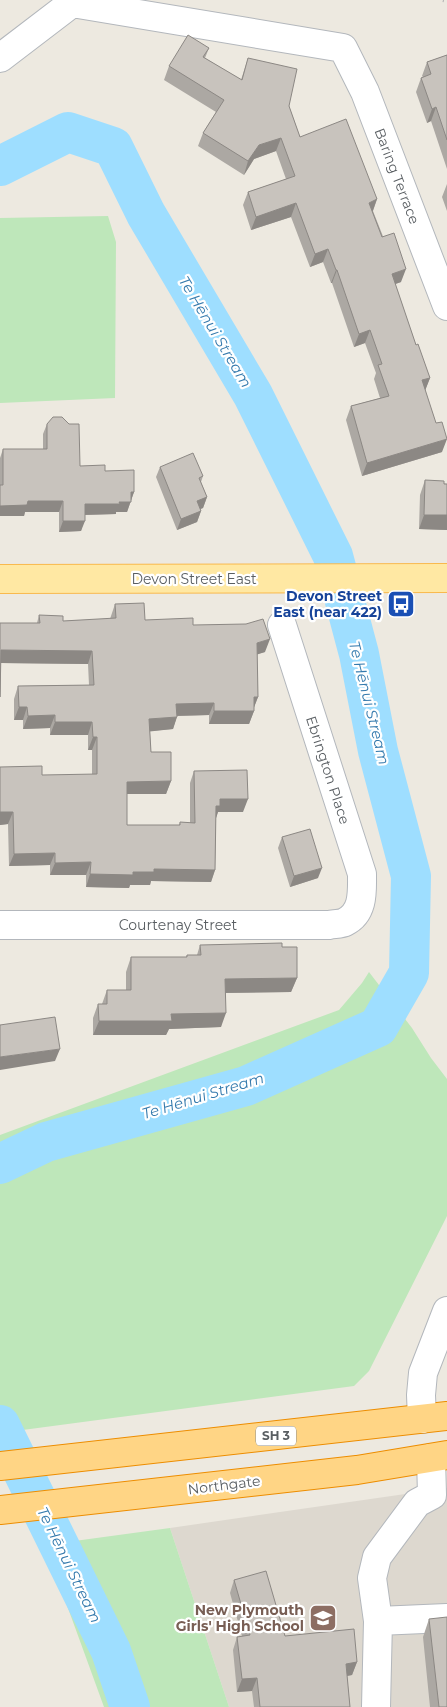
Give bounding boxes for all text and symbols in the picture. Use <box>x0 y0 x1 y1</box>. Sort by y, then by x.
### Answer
street label: Baring Terrace <box>370 125 424 227</box>
water label: Te Hēnui Stream <box>175 273 256 391</box>
street label: Devon Street East <box>131 570 257 588</box>
place label: Devon Street East (near 422) <box>273 587 382 621</box>
bus stop icon: Devon Street East (near 422) <box>386 589 416 619</box>
water label: Te Hēnui Stream <box>345 639 394 767</box>
street label: Ebrington Place <box>302 714 354 826</box>
street label: Courtenay Street <box>119 916 238 934</box>
water label: Te Hēnui Stream <box>140 1068 266 1123</box>
road number: SH 3 <box>256 1426 296 1445</box>
street label: Northgate <box>187 1472 261 1498</box>
water label: Te Hēnui Stream <box>33 1504 106 1626</box>
place label: New Plymouth Girls' High School <box>176 1601 304 1635</box>
school or university icon: New Plymouth Girls' High School <box>308 1603 338 1633</box>

